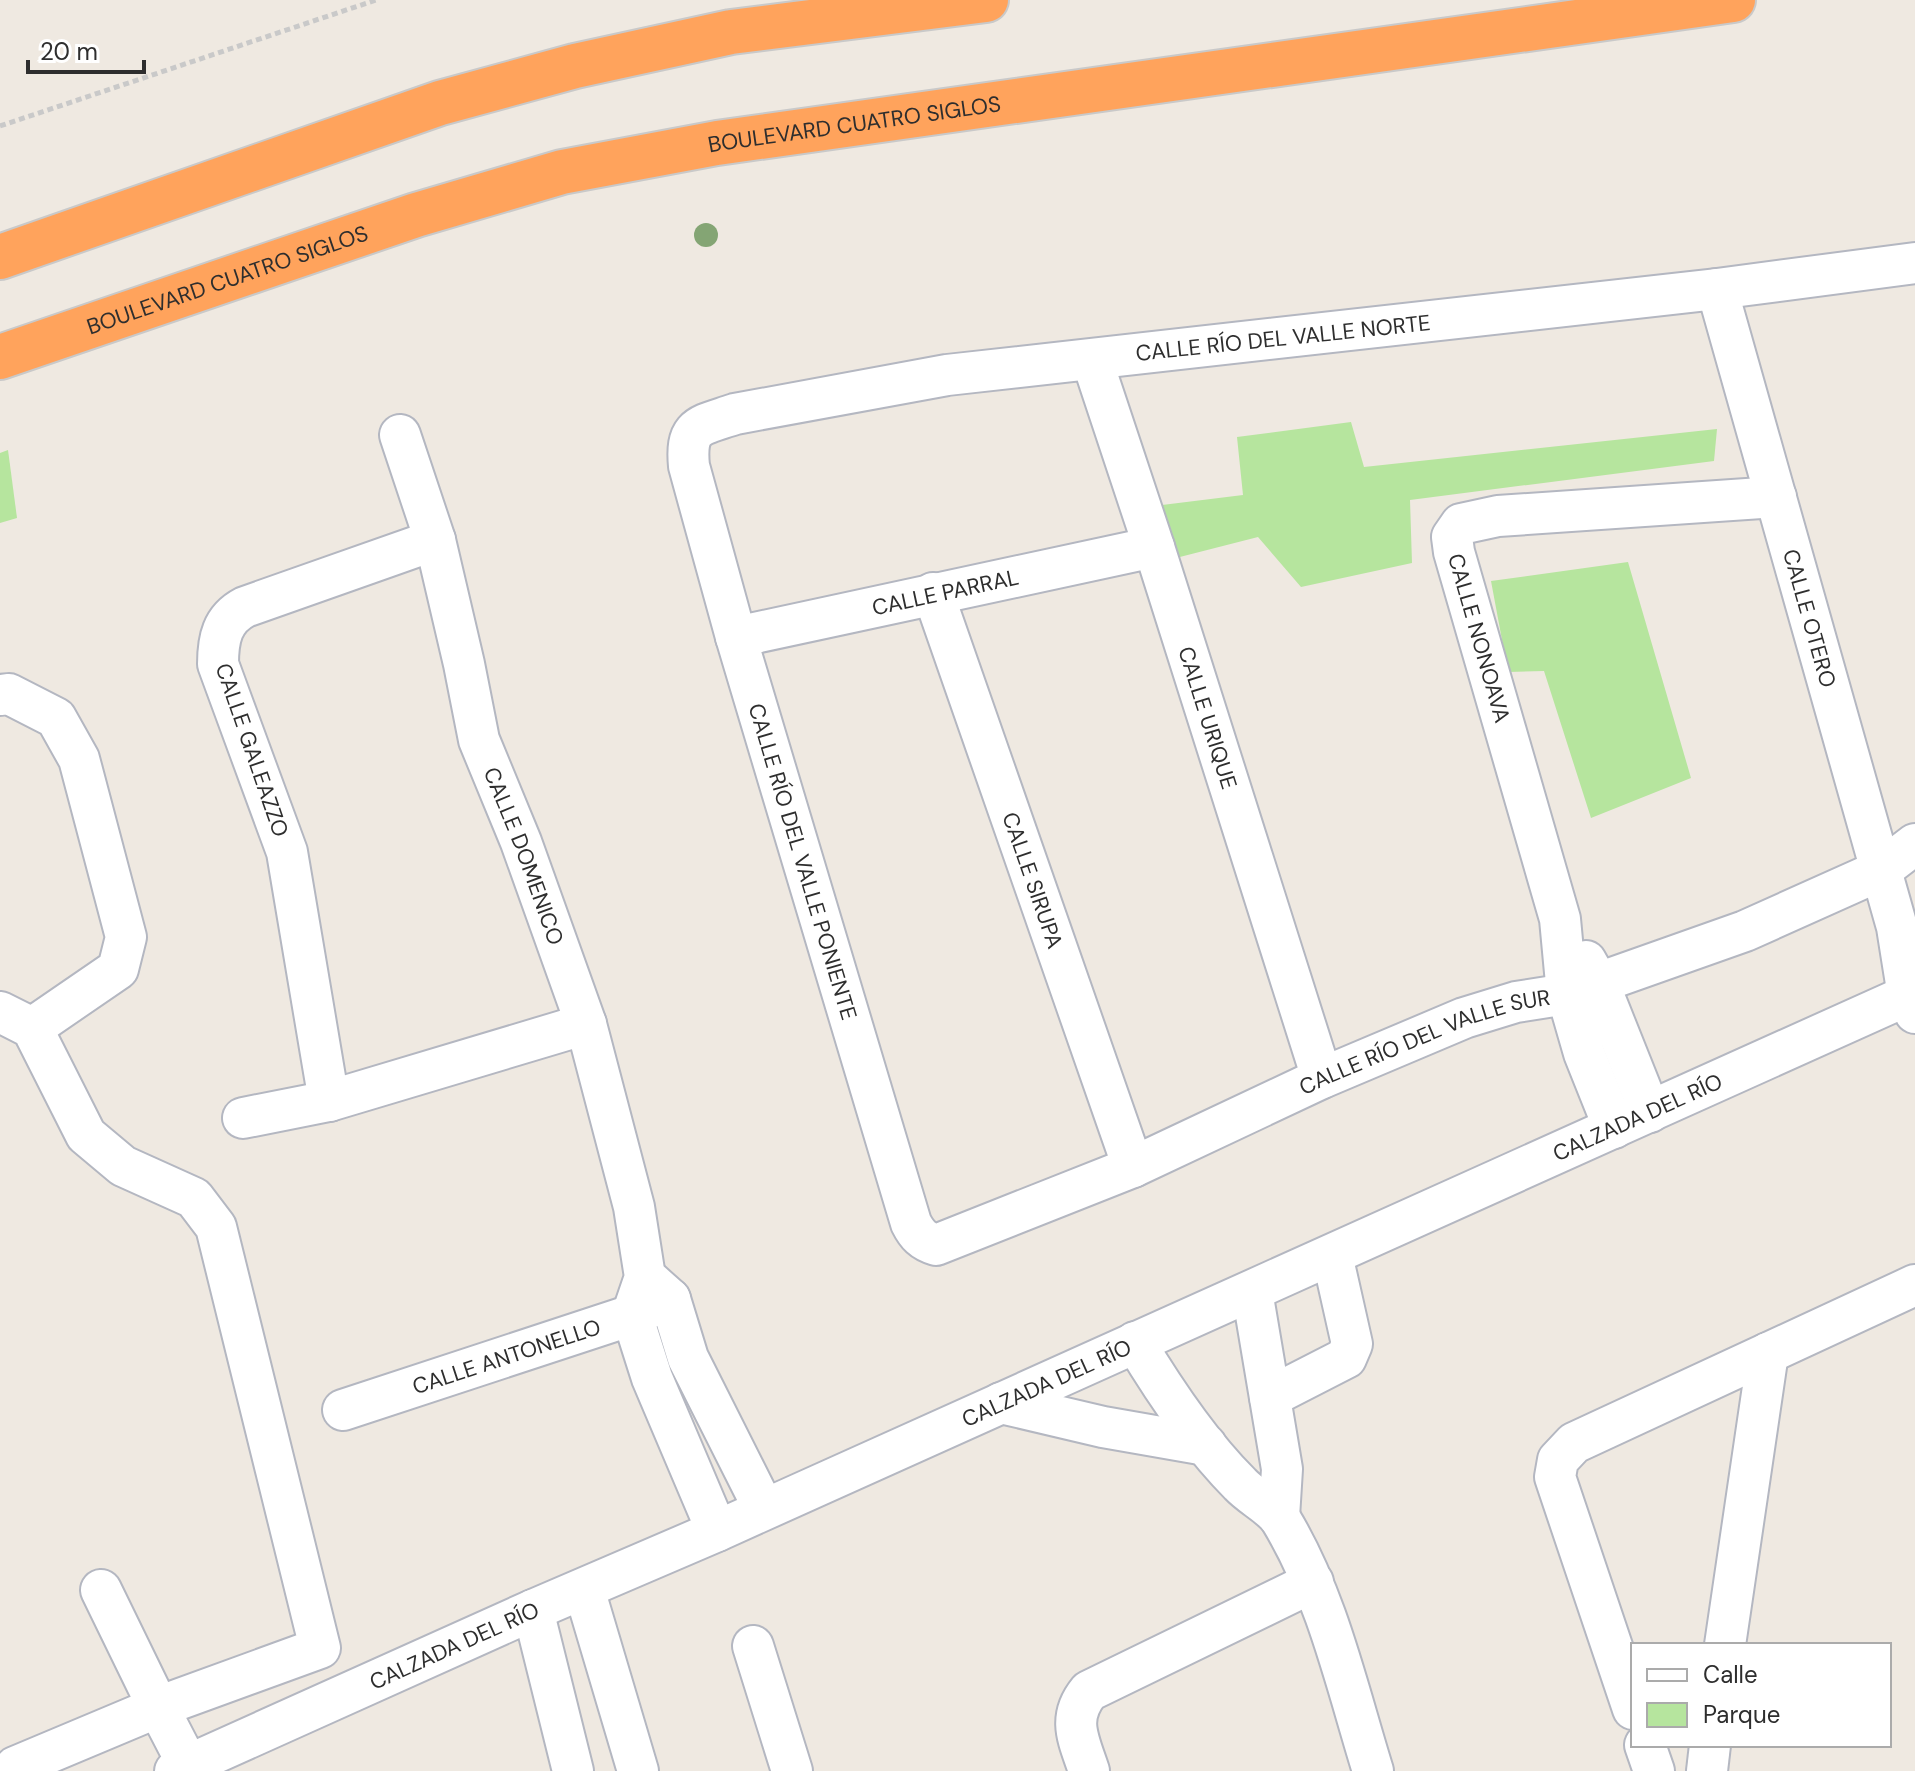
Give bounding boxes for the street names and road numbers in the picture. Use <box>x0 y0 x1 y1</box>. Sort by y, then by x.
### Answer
street label: BOULEVARD CUATRO SIGLOS <box>705 89 1002 159</box>
street label: BOULEVARD CUATRO SIGLOS <box>83 218 372 341</box>
street label: CALLE RÍO DEL VALLE NORTE <box>1134 308 1432 368</box>
street label: CALLE OTERO <box>1777 546 1843 691</box>
street label: CALLE NONOAVA <box>1441 550 1517 726</box>
street label: CALLE PARRAL <box>869 562 1021 622</box>
street label: CALLE URIQUE <box>1172 643 1244 793</box>
street label: CALLE GALEAZZO <box>209 659 295 841</box>
street label: CALLE RÍO DEL VALLE PONIENTE <box>742 700 864 1023</box>
street label: CALLE DOMENICO <box>477 763 571 949</box>
street label: CALLE SIRUPA <box>996 808 1070 952</box>
street label: CALLE RÍO DEL VALLE SUR <box>1294 982 1552 1101</box>
street label: CALZADA DEL RÍO <box>1548 1066 1727 1168</box>
street label: CALLE ANTONELLO <box>409 1312 604 1401</box>
street label: CALZADA DEL RÍO <box>957 1332 1136 1434</box>
street label: CALZADA DEL RÍO <box>365 1595 543 1696</box>

